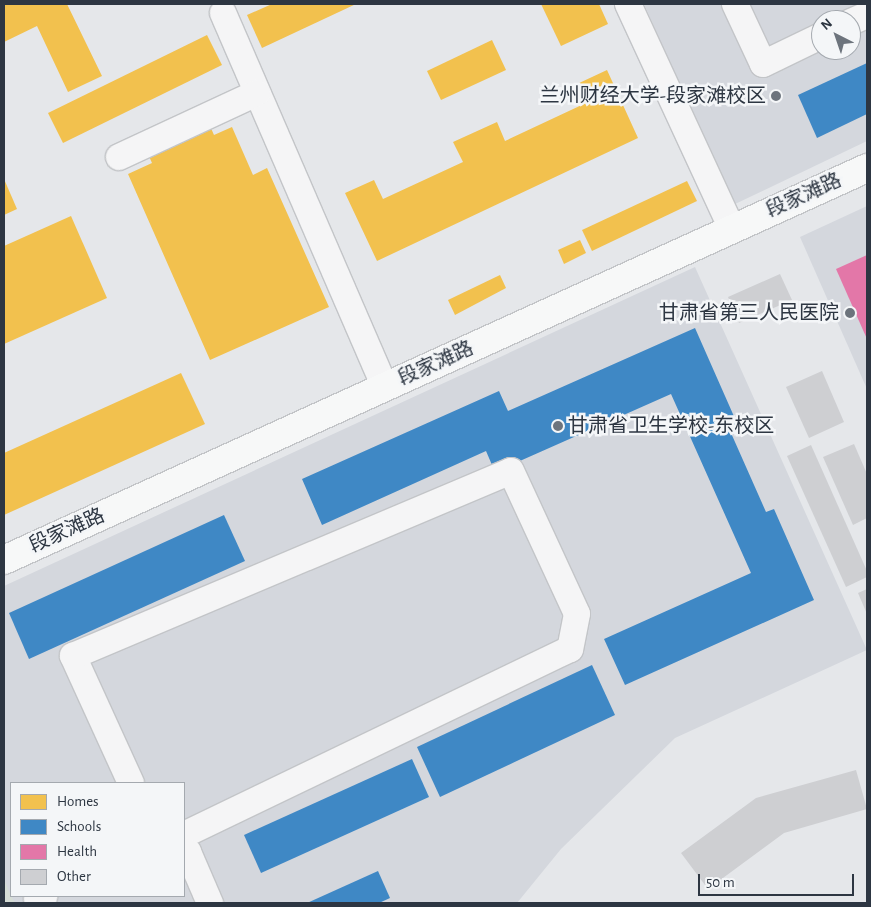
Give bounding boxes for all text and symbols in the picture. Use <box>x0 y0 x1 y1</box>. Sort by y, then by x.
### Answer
north arrow <box>811 10 861 60</box>
text: N <box>819 16 835 33</box>
place label: 兰州财经大学-段家滩校区 <box>540 84 766 108</box>
marker: 兰州财经大学-段家滩校区 <box>770 90 782 102</box>
street label: 段家滩路 <box>763 169 845 223</box>
place label: 甘肃省第三人民医院 <box>659 301 839 325</box>
marker: 甘肃省第三人民医院 <box>843 306 857 320</box>
street label: 段家滩路 <box>395 337 477 391</box>
place label: 甘肃省卫生学校-东校区 <box>568 414 774 438</box>
marker: 甘肃省卫生学校-东校区 <box>552 420 564 432</box>
street label: 段家滩路 <box>26 504 108 558</box>
legend <box>10 782 185 897</box>
text: Homes <box>57 794 99 809</box>
text: Schools <box>57 819 101 834</box>
text: Health <box>57 844 97 859</box>
scale bar <box>701 864 857 896</box>
text: Other <box>57 869 91 884</box>
text: 50 m <box>706 875 735 890</box>

